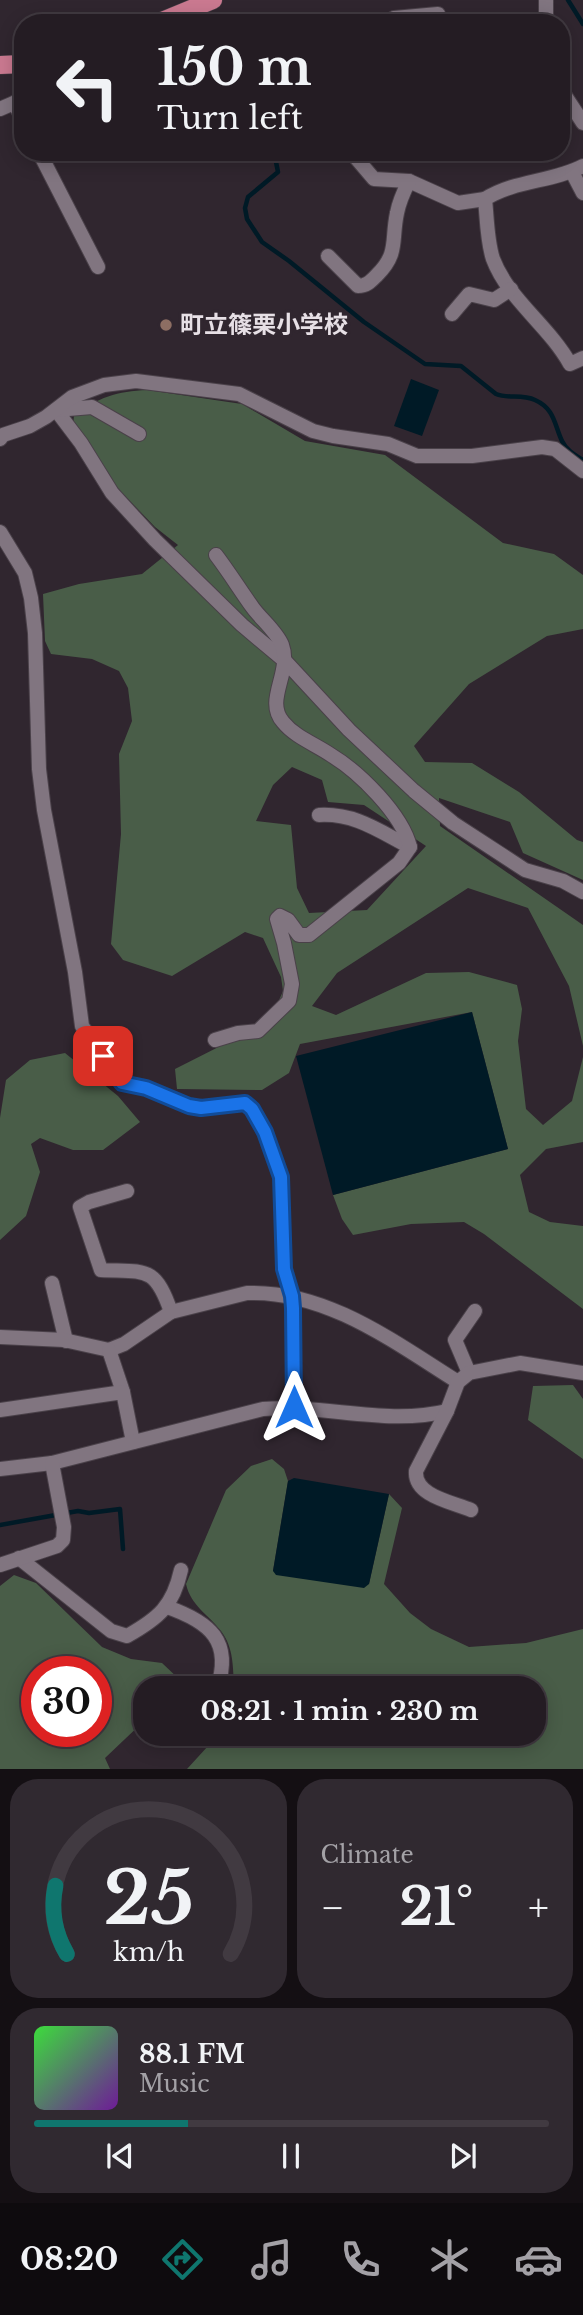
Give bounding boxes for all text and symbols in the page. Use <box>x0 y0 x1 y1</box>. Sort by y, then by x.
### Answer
text: 150 m <box>157 37 312 98</box>
icon: left <box>42 42 133 133</box>
text: Turn left <box>157 98 303 138</box>
place label: 町立篠栗小学校 <box>180 310 348 339</box>
marker: 町立篠栗小学校 <box>158 317 174 333</box>
pin <box>73 1026 133 1086</box>
icon: arrive <box>84 1037 122 1075</box>
position arrow <box>257 1370 331 1444</box>
speed limit sign: 30 <box>21 1656 112 1747</box>
text: 08:21 · 1 min · 230 m <box>200 1695 479 1727</box>
text: Climate <box>321 1841 414 1869</box>
text: 25 <box>103 1854 194 1945</box>
text: 21° <box>399 1875 473 1939</box>
text: − <box>321 1884 345 1931</box>
text: + <box>528 1884 549 1931</box>
text: km/h <box>113 1937 184 1968</box>
text: 88.1 FM <box>139 2038 245 2070</box>
text: Music <box>139 2070 210 2098</box>
icon: previous <box>101 2137 139 2175</box>
icon: pause <box>272 2137 310 2175</box>
icon: next <box>444 2137 482 2175</box>
icon: directions <box>158 2235 207 2284</box>
icon: music <box>247 2235 296 2284</box>
icon: phone <box>336 2235 385 2284</box>
icon: climate <box>425 2235 474 2284</box>
icon: car <box>514 2235 563 2284</box>
text: 08:20 <box>20 2239 119 2279</box>

